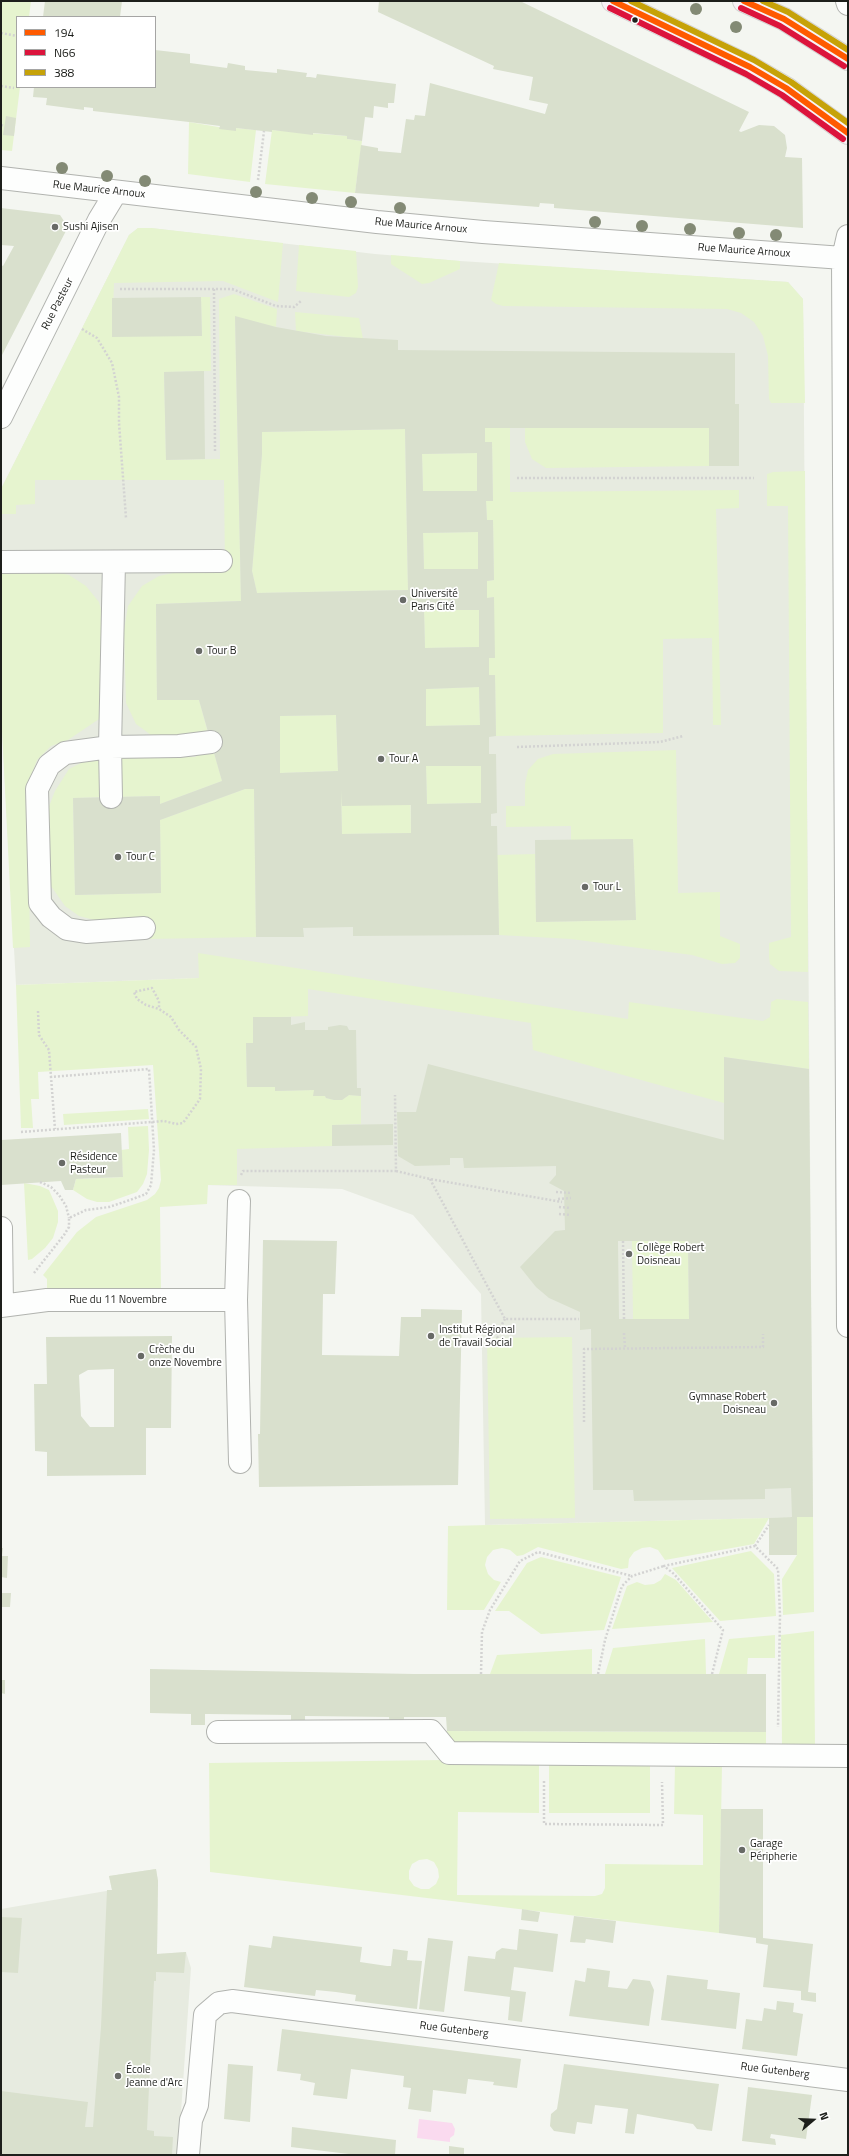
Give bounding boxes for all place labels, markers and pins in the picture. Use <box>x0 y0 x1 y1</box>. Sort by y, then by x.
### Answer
unlabelled marker <box>630 15 640 25</box>
place label: Sushi Ajisen <box>63 220 119 234</box>
marker: Sushi Ajisen <box>50 222 60 232</box>
place label: Université Paris Cité <box>411 587 458 613</box>
marker: Université Paris Cité <box>398 595 408 605</box>
place label: Tour B <box>207 644 236 658</box>
marker: Tour B <box>194 646 204 656</box>
place label: Tour A <box>389 752 418 766</box>
marker: Tour A <box>376 754 386 764</box>
place label: Tour C <box>126 850 155 864</box>
marker: Tour C <box>113 852 123 862</box>
place label: Tour L <box>593 880 621 894</box>
marker: Tour L <box>580 882 590 892</box>
place label: Résidence Pasteur <box>70 1150 117 1176</box>
marker: Résidence Pasteur <box>57 1158 67 1168</box>
place label: Collège Robert Doisneau <box>637 1241 704 1267</box>
marker: Collège Robert Doisneau <box>624 1249 634 1259</box>
place label: Institut Régional de Travail Social <box>439 1323 515 1349</box>
marker: Institut Régional de Travail Social <box>426 1331 436 1341</box>
place label: Crèche du onze Novembre <box>149 1343 222 1369</box>
marker: Crèche du onze Novembre <box>136 1351 146 1361</box>
place label: Gymnase Robert Doisneau <box>689 1390 766 1416</box>
marker: Gymnase Robert Doisneau <box>769 1398 779 1408</box>
place label: Garage Péripherie <box>750 1837 797 1863</box>
marker: Garage Péripherie <box>737 1845 747 1855</box>
place label: École Jeanne d'Arc <box>126 2063 183 2089</box>
marker: École Jeanne d'Arc <box>113 2071 123 2081</box>

